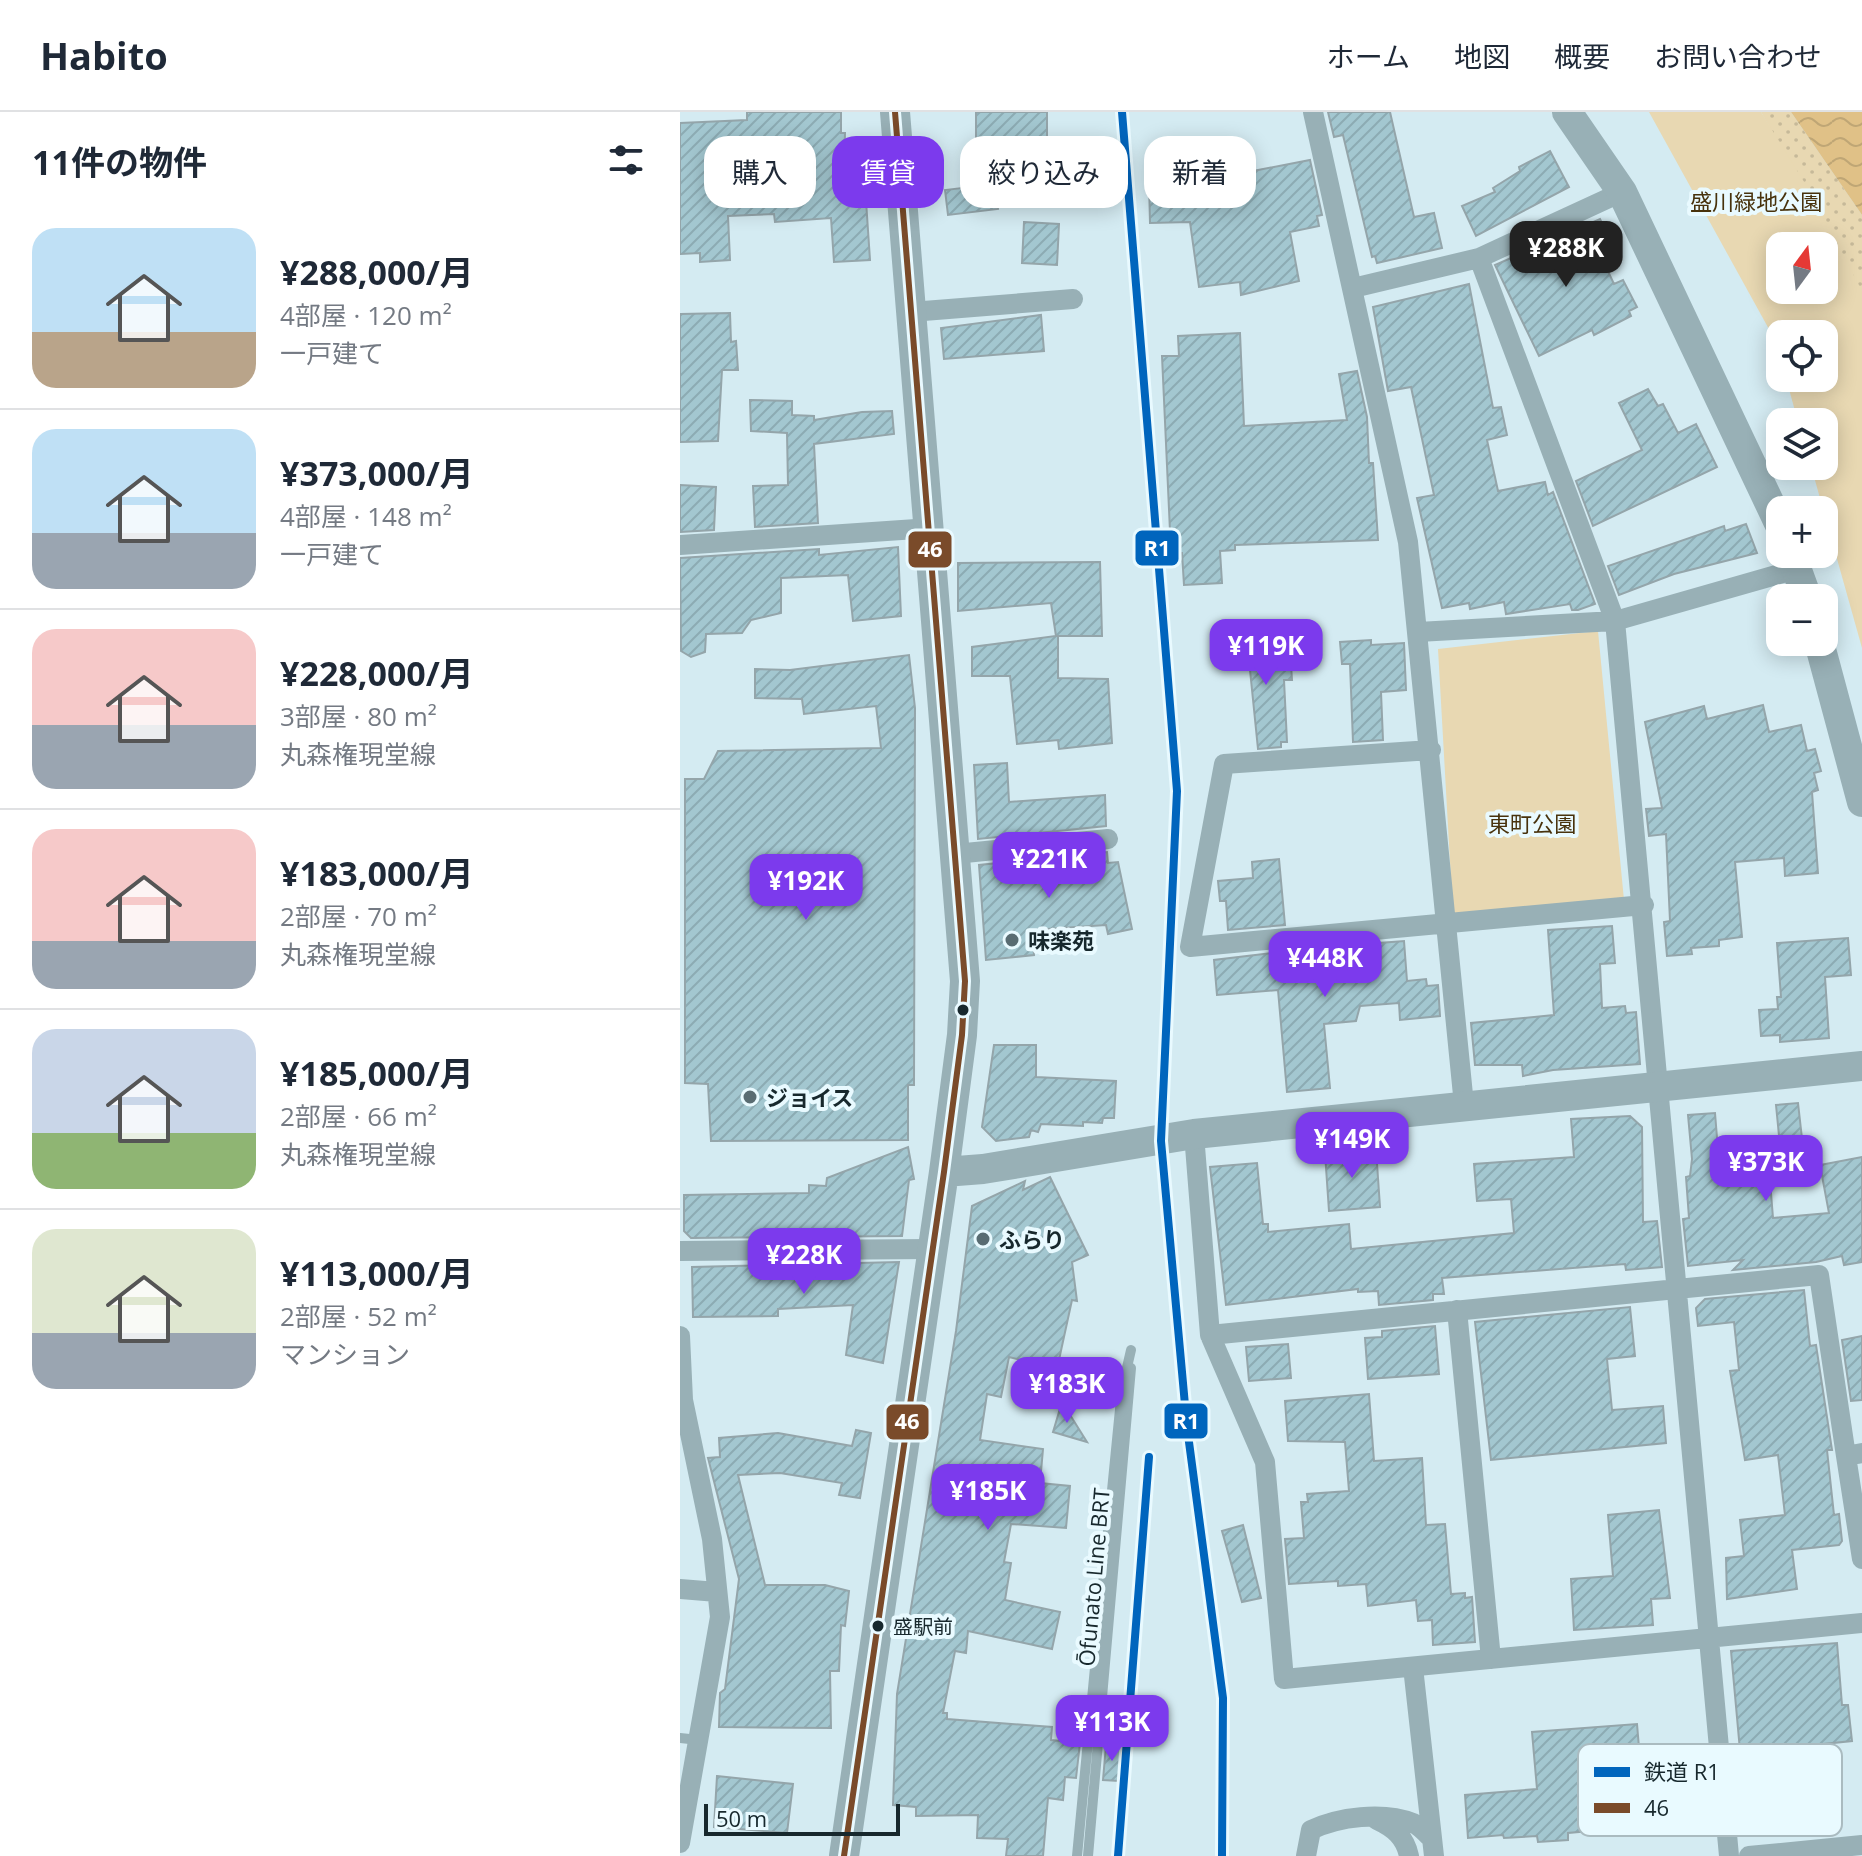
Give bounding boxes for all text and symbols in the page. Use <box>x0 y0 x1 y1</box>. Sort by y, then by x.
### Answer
text: Habito <box>40 29 168 81</box>
text: ホーム <box>1327 37 1410 75</box>
text: 地図 <box>1454 37 1510 75</box>
text: 概要 <box>1554 37 1610 75</box>
text: お問い合わせ <box>1654 37 1822 75</box>
chip: 購入 <box>704 136 816 208</box>
chip: 賃貸 <box>832 136 944 208</box>
chip: 絞り込み <box>960 136 1128 208</box>
chip: 新着 <box>1144 136 1256 208</box>
icon: filters <box>604 138 648 182</box>
text: 11件の物件 <box>32 139 207 185</box>
park label: 盛川緑地公園 <box>1690 186 1822 216</box>
pin: ¥288K <box>1510 221 1622 289</box>
text: ¥288K <box>1528 229 1604 265</box>
north arrow <box>1766 232 1838 304</box>
map controls <box>1766 232 1838 656</box>
text: ¥288,000/月 <box>280 249 474 295</box>
icon: home <box>96 260 192 356</box>
text: 4部屋 · 120 m² <box>280 297 452 333</box>
button: locate <box>1766 320 1838 392</box>
text: 一戸建て <box>280 335 384 371</box>
button: layers <box>1766 408 1838 480</box>
text: ¥373,000/月 <box>280 450 474 496</box>
icon: home <box>96 461 192 557</box>
button: + <box>1766 496 1838 568</box>
text: 4部屋 · 148 m² <box>280 498 452 534</box>
line badge: R1 <box>1134 529 1180 567</box>
line badge: 46 <box>907 530 953 569</box>
text: R1 <box>1143 532 1171 562</box>
text: 46 <box>917 533 943 563</box>
text: 一戸建て <box>280 536 384 572</box>
button: − <box>1766 584 1838 656</box>
pin: ¥119K <box>1210 619 1322 687</box>
text: ¥119K <box>1228 627 1304 663</box>
text: ¥228,000/月 <box>280 650 474 696</box>
icon: home <box>96 661 192 757</box>
text: 3部屋 · 80 m² <box>280 698 437 734</box>
text: 丸森権現堂線 <box>280 736 436 772</box>
park label: 東町公園 <box>1488 808 1576 838</box>
pin: ¥221K <box>993 832 1105 900</box>
text: ¥221K <box>1011 840 1087 876</box>
text: ¥183,000/月 <box>280 850 474 896</box>
pin: ¥192K <box>750 854 862 922</box>
icon: home <box>96 861 192 957</box>
text: ¥192K <box>768 862 844 898</box>
text: 2部屋 · 70 m² <box>280 898 437 934</box>
place label: 味楽苑 <box>1028 925 1094 955</box>
marker: 味楽苑 <box>1003 931 1021 949</box>
pin: ¥448K <box>1269 931 1381 999</box>
text: 丸森権現堂線 <box>280 936 436 972</box>
text: ¥448K <box>1287 939 1363 975</box>
unlabelled marker <box>955 1002 971 1018</box>
text: ¥185,000/月 <box>280 1050 474 1096</box>
icon: home <box>96 1061 192 1157</box>
place label: ジョイス <box>766 1082 853 1112</box>
marker: ジョイス <box>741 1088 759 1106</box>
text: 2部屋 · 66 m² <box>280 1098 437 1134</box>
pin: ¥149K <box>1296 1112 1408 1180</box>
text: ¥149K <box>1314 1120 1390 1156</box>
pin: ¥373K <box>1710 1135 1822 1203</box>
text: 丸森権現堂線 <box>280 1136 436 1172</box>
text: ¥373K <box>1728 1143 1804 1179</box>
place label: ふらり <box>999 1224 1065 1254</box>
pin: ¥228K <box>748 1228 860 1296</box>
marker: ふらり <box>974 1230 992 1248</box>
text: ¥228K <box>766 1236 842 1272</box>
text: ¥113,000/月 <box>280 1250 474 1296</box>
icon: home <box>96 1261 192 1357</box>
text: 2部屋 · 52 m² <box>280 1298 437 1334</box>
text: マンション <box>280 1336 410 1372</box>
pin: ¥183K <box>1011 1357 1123 1425</box>
text: ¥183K <box>1029 1365 1105 1401</box>
line badge: R1 <box>1163 1402 1209 1440</box>
line badge: 46 <box>885 1403 930 1441</box>
text: 46 <box>894 1405 920 1435</box>
text: R1 <box>1172 1405 1200 1435</box>
pin: ¥185K <box>932 1464 1044 1532</box>
text: ¥185K <box>950 1472 1026 1508</box>
street label: Ōfunato Line BRT <box>1070 1487 1116 1667</box>
place label: 盛駅前 <box>893 1613 953 1640</box>
marker: 盛駅前 <box>870 1618 886 1634</box>
pin: ¥113K <box>1056 1695 1168 1763</box>
text: ¥113K <box>1074 1703 1150 1739</box>
legend <box>1578 1744 1842 1836</box>
text: 鉄道 R1 <box>1644 1756 1720 1786</box>
text: 46 <box>1644 1792 1669 1822</box>
scale bar <box>704 1800 900 1836</box>
text: 50 m <box>716 1803 767 1833</box>

